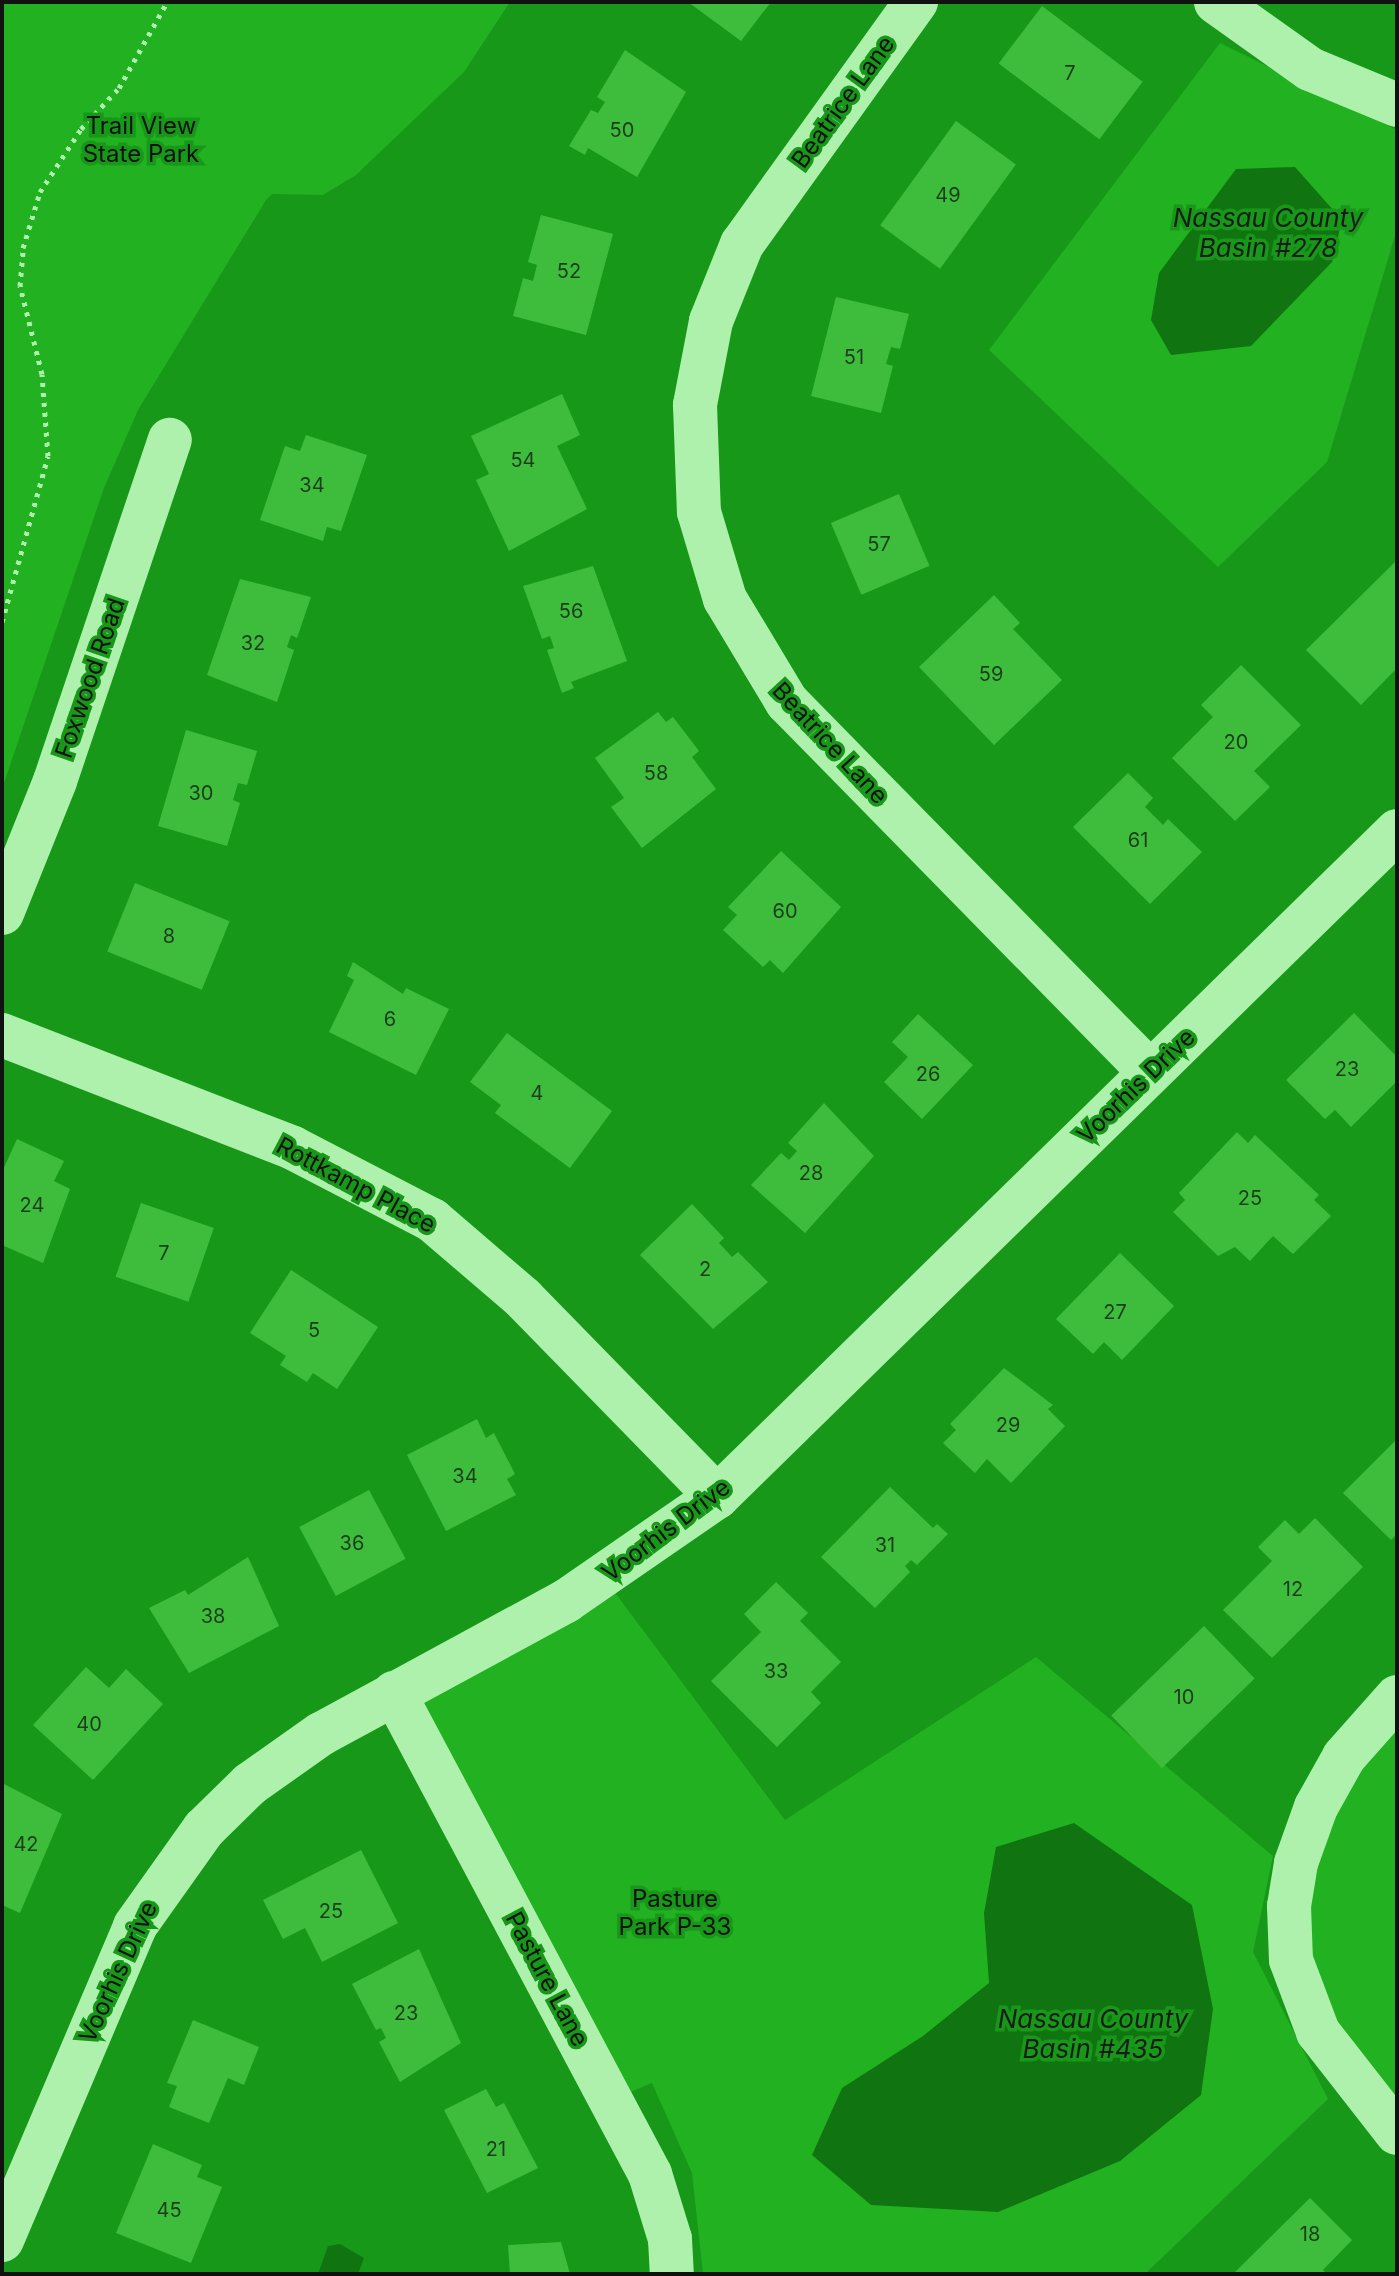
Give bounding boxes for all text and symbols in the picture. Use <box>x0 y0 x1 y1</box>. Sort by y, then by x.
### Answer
street label: Beatrice Lane <box>785 30 901 174</box>
house number: 7 <box>1064 61 1076 85</box>
park label: Trail View State Park <box>83 112 199 168</box>
house number: 50 <box>610 118 634 142</box>
house number: 49 <box>935 183 961 207</box>
water label: Nassau County Basin #278 <box>1173 202 1363 264</box>
house number: 52 <box>557 259 581 283</box>
house number: 51 <box>844 345 864 369</box>
house number: 54 <box>510 448 536 472</box>
house number: 34 <box>299 473 325 497</box>
house number: 57 <box>867 532 891 556</box>
street label: Foxwood Road <box>49 594 131 762</box>
house number: 56 <box>559 599 583 623</box>
house number: 32 <box>241 631 265 655</box>
house number: 59 <box>979 662 1003 686</box>
street label: Beatrice Lane <box>766 676 894 810</box>
house number: 20 <box>1224 730 1248 754</box>
house number: 58 <box>644 761 668 785</box>
house number: 30 <box>189 781 213 805</box>
house number: 61 <box>1128 828 1148 852</box>
house number: 60 <box>772 899 798 923</box>
house number: 8 <box>163 924 175 948</box>
house number: 6 <box>384 1007 396 1031</box>
street label: Voorhis Drive <box>1071 1023 1201 1149</box>
house number: 23 <box>1335 1057 1359 1081</box>
house number: 26 <box>916 1062 940 1086</box>
house number: 4 <box>531 1081 543 1105</box>
street label: Rottkamp Place <box>272 1131 440 1239</box>
house number: 28 <box>799 1161 823 1185</box>
house number: 25 <box>1238 1186 1262 1210</box>
house number: 24 <box>20 1193 44 1217</box>
house number: 7 <box>158 1241 170 1265</box>
house number: 2 <box>699 1257 711 1281</box>
house number: 27 <box>1103 1300 1127 1324</box>
house number: 5 <box>308 1318 320 1342</box>
house number: 29 <box>996 1413 1020 1437</box>
house number: 34 <box>452 1464 478 1488</box>
street label: Voorhis Drive <box>596 1473 736 1587</box>
house number: 36 <box>340 1531 364 1555</box>
house number: 31 <box>875 1533 895 1557</box>
house number: 12 <box>1283 1577 1303 1601</box>
house number: 38 <box>201 1604 225 1628</box>
house number: 33 <box>764 1659 788 1683</box>
house number: 10 <box>1174 1685 1194 1709</box>
house number: 40 <box>76 1712 102 1736</box>
house number: 42 <box>13 1832 39 1856</box>
park label: Pasture Park P-33 <box>619 1885 731 1941</box>
street label: Voorhis Drive <box>73 1897 163 2047</box>
house number: 25 <box>319 1899 343 1923</box>
street label: Pasture Lane <box>500 1907 594 2051</box>
house number: 23 <box>394 2001 418 2025</box>
water label: Nassau County Basin #435 <box>998 2003 1188 2064</box>
house number: 21 <box>486 2137 506 2161</box>
house number: 45 <box>156 2198 182 2222</box>
house number: 18 <box>1300 2222 1320 2246</box>

